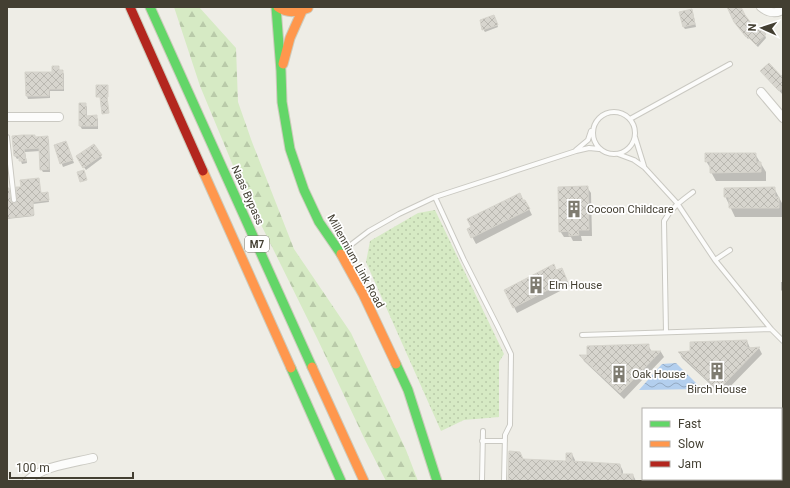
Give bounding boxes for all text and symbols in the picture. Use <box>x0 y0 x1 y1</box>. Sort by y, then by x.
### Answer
north arrow <box>742 8 782 48</box>
text: N <box>746 23 759 32</box>
street label: Naas Bypass <box>229 163 267 227</box>
building icon: Cocoon Childcare <box>564 199 584 219</box>
place label: Cocoon Childcare <box>587 203 674 216</box>
street label: Millennium Link Road <box>324 212 387 310</box>
road number: M7 <box>245 236 269 252</box>
building icon: Elm House <box>526 275 546 295</box>
place label: Elm House <box>549 279 602 292</box>
building icon: Birch House <box>707 361 727 381</box>
building icon: Oak House <box>609 364 629 384</box>
place label: Oak House <box>632 368 686 381</box>
place label: Birch House <box>687 383 747 396</box>
legend <box>642 408 782 480</box>
text: Fast <box>678 417 701 431</box>
text: Slow <box>678 437 704 451</box>
scale bar <box>10 454 133 480</box>
text: Jam <box>678 457 702 471</box>
text: 100 m <box>16 461 50 475</box>

